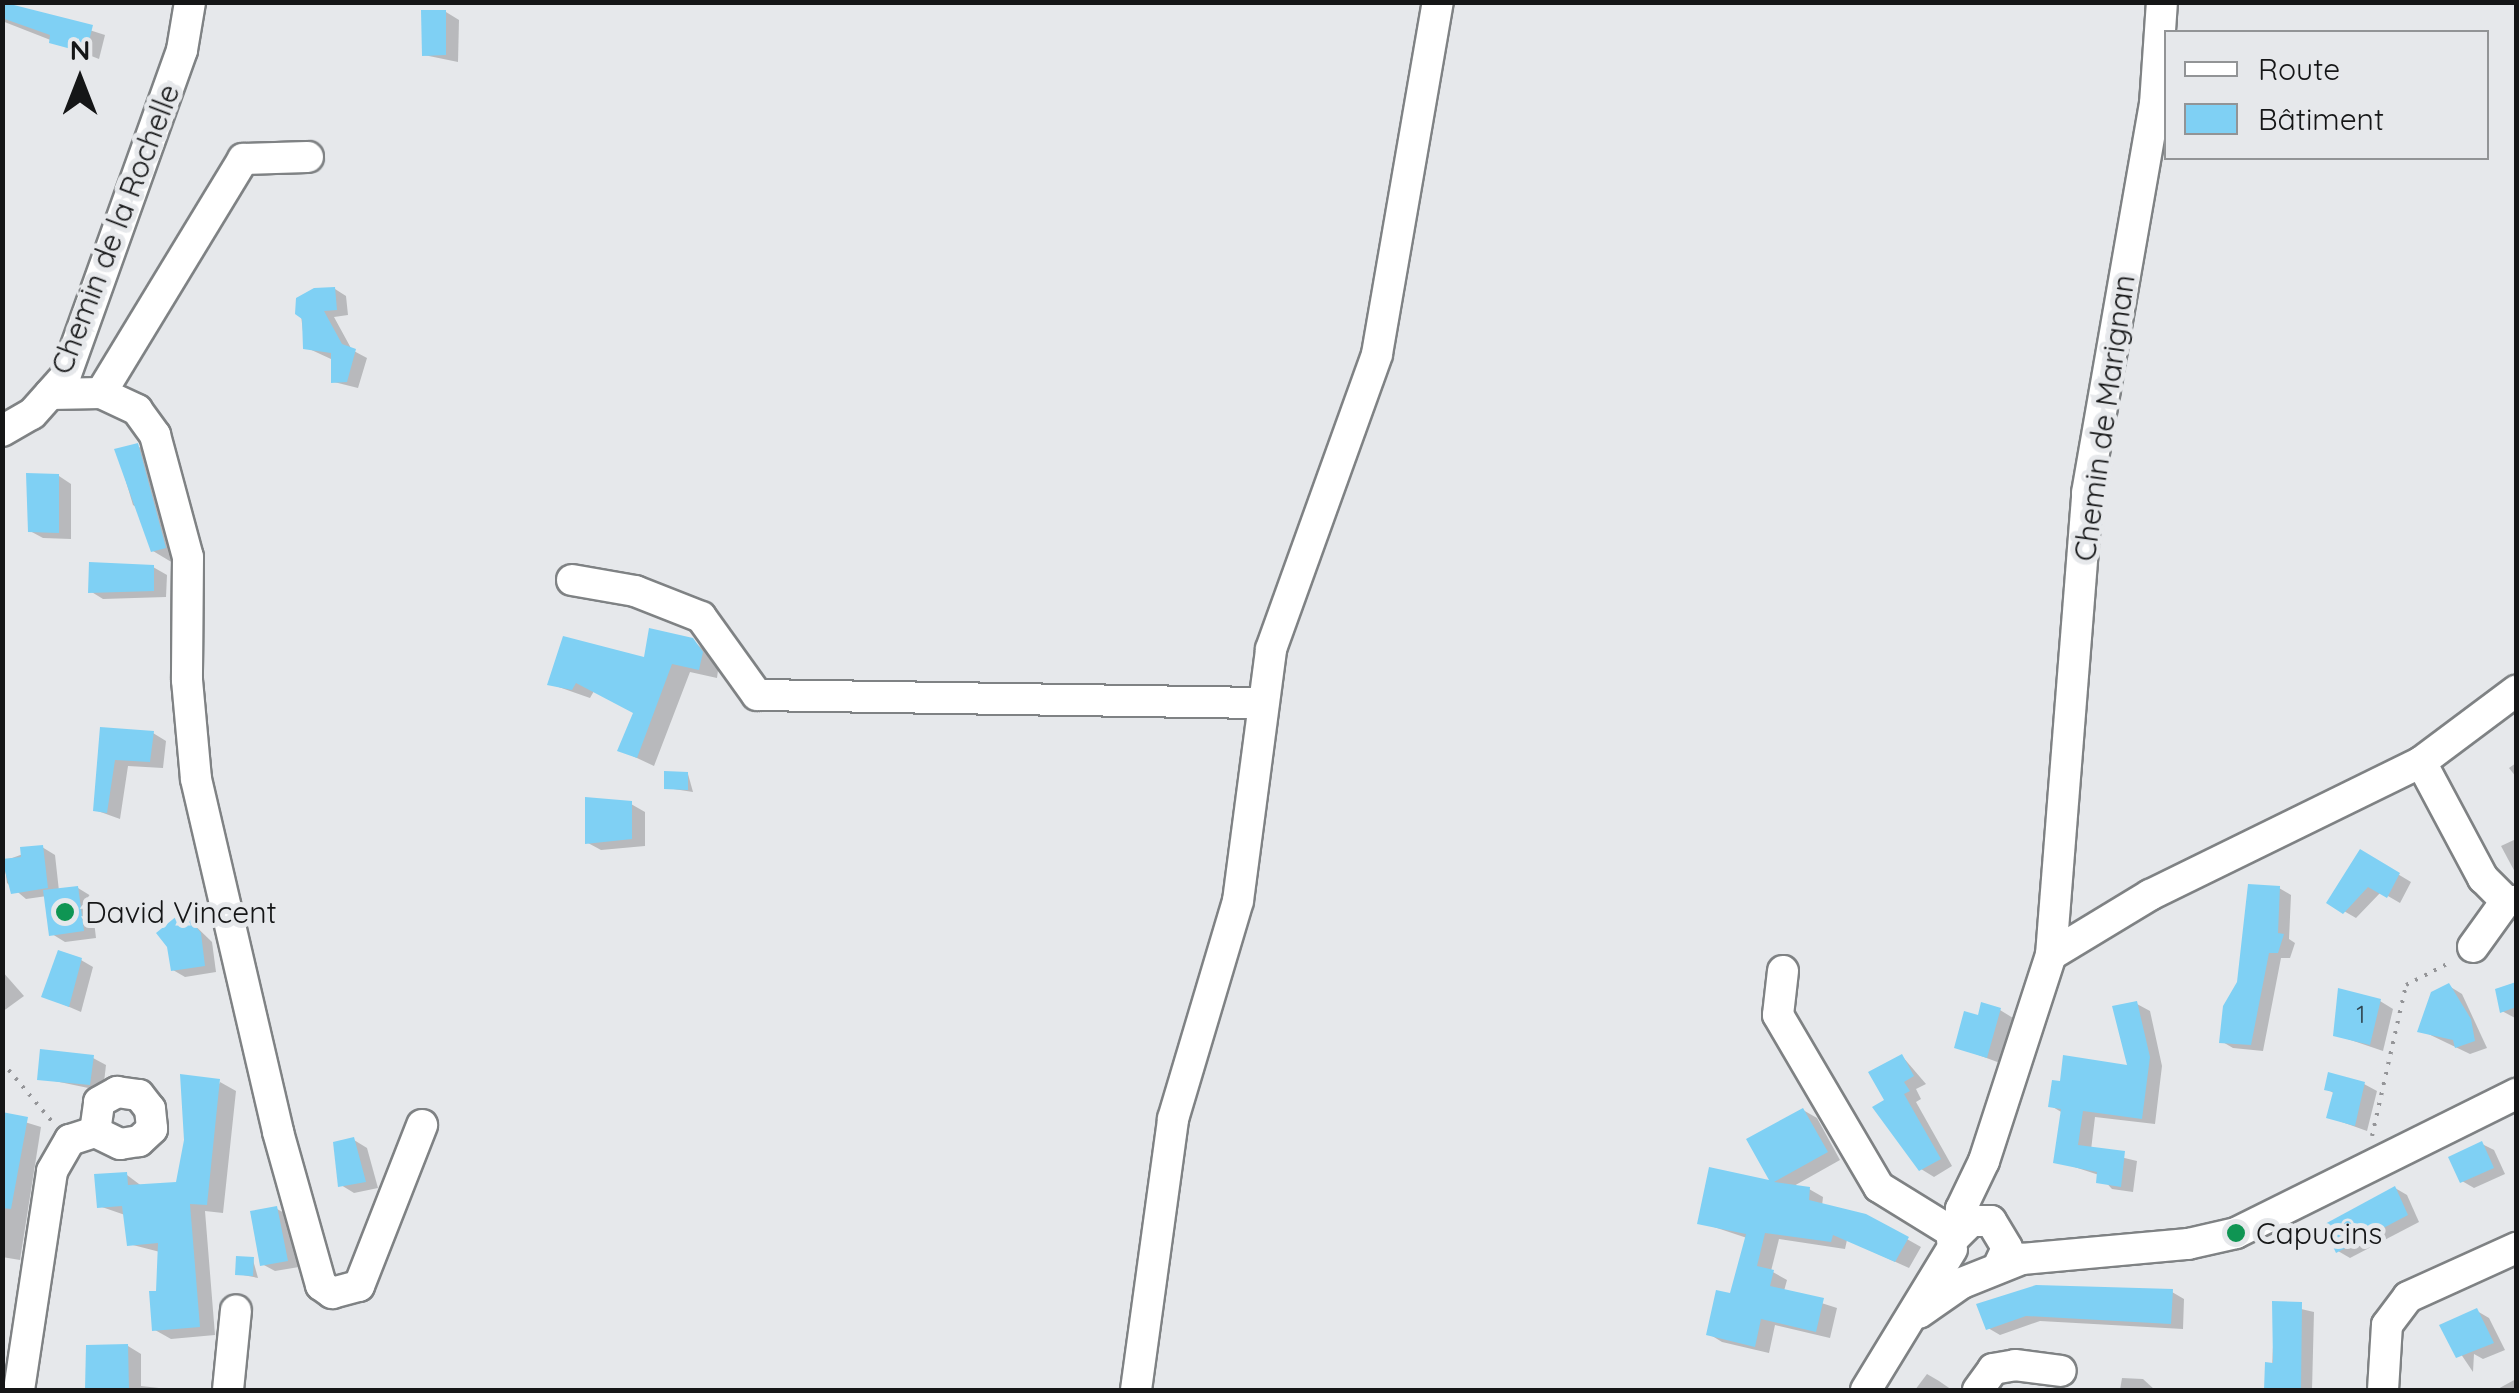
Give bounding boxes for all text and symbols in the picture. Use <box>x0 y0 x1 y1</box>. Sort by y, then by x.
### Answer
north arrow <box>30 30 130 130</box>
legend <box>2164 30 2489 160</box>
text: N <box>70 32 90 67</box>
text: Route <box>2258 50 2340 88</box>
street label: Chemin de la Rochelle <box>43 79 187 379</box>
text: Bâtiment <box>2258 100 2384 138</box>
street label: Chemin de Marignan <box>2066 273 2142 563</box>
place label: David Vincent <box>85 894 277 930</box>
marker: David Vincent <box>54 901 76 923</box>
house number: 1 <box>2356 999 2366 1029</box>
place label: Capucins <box>2256 1215 2382 1251</box>
marker: Capucins <box>2225 1222 2247 1244</box>

